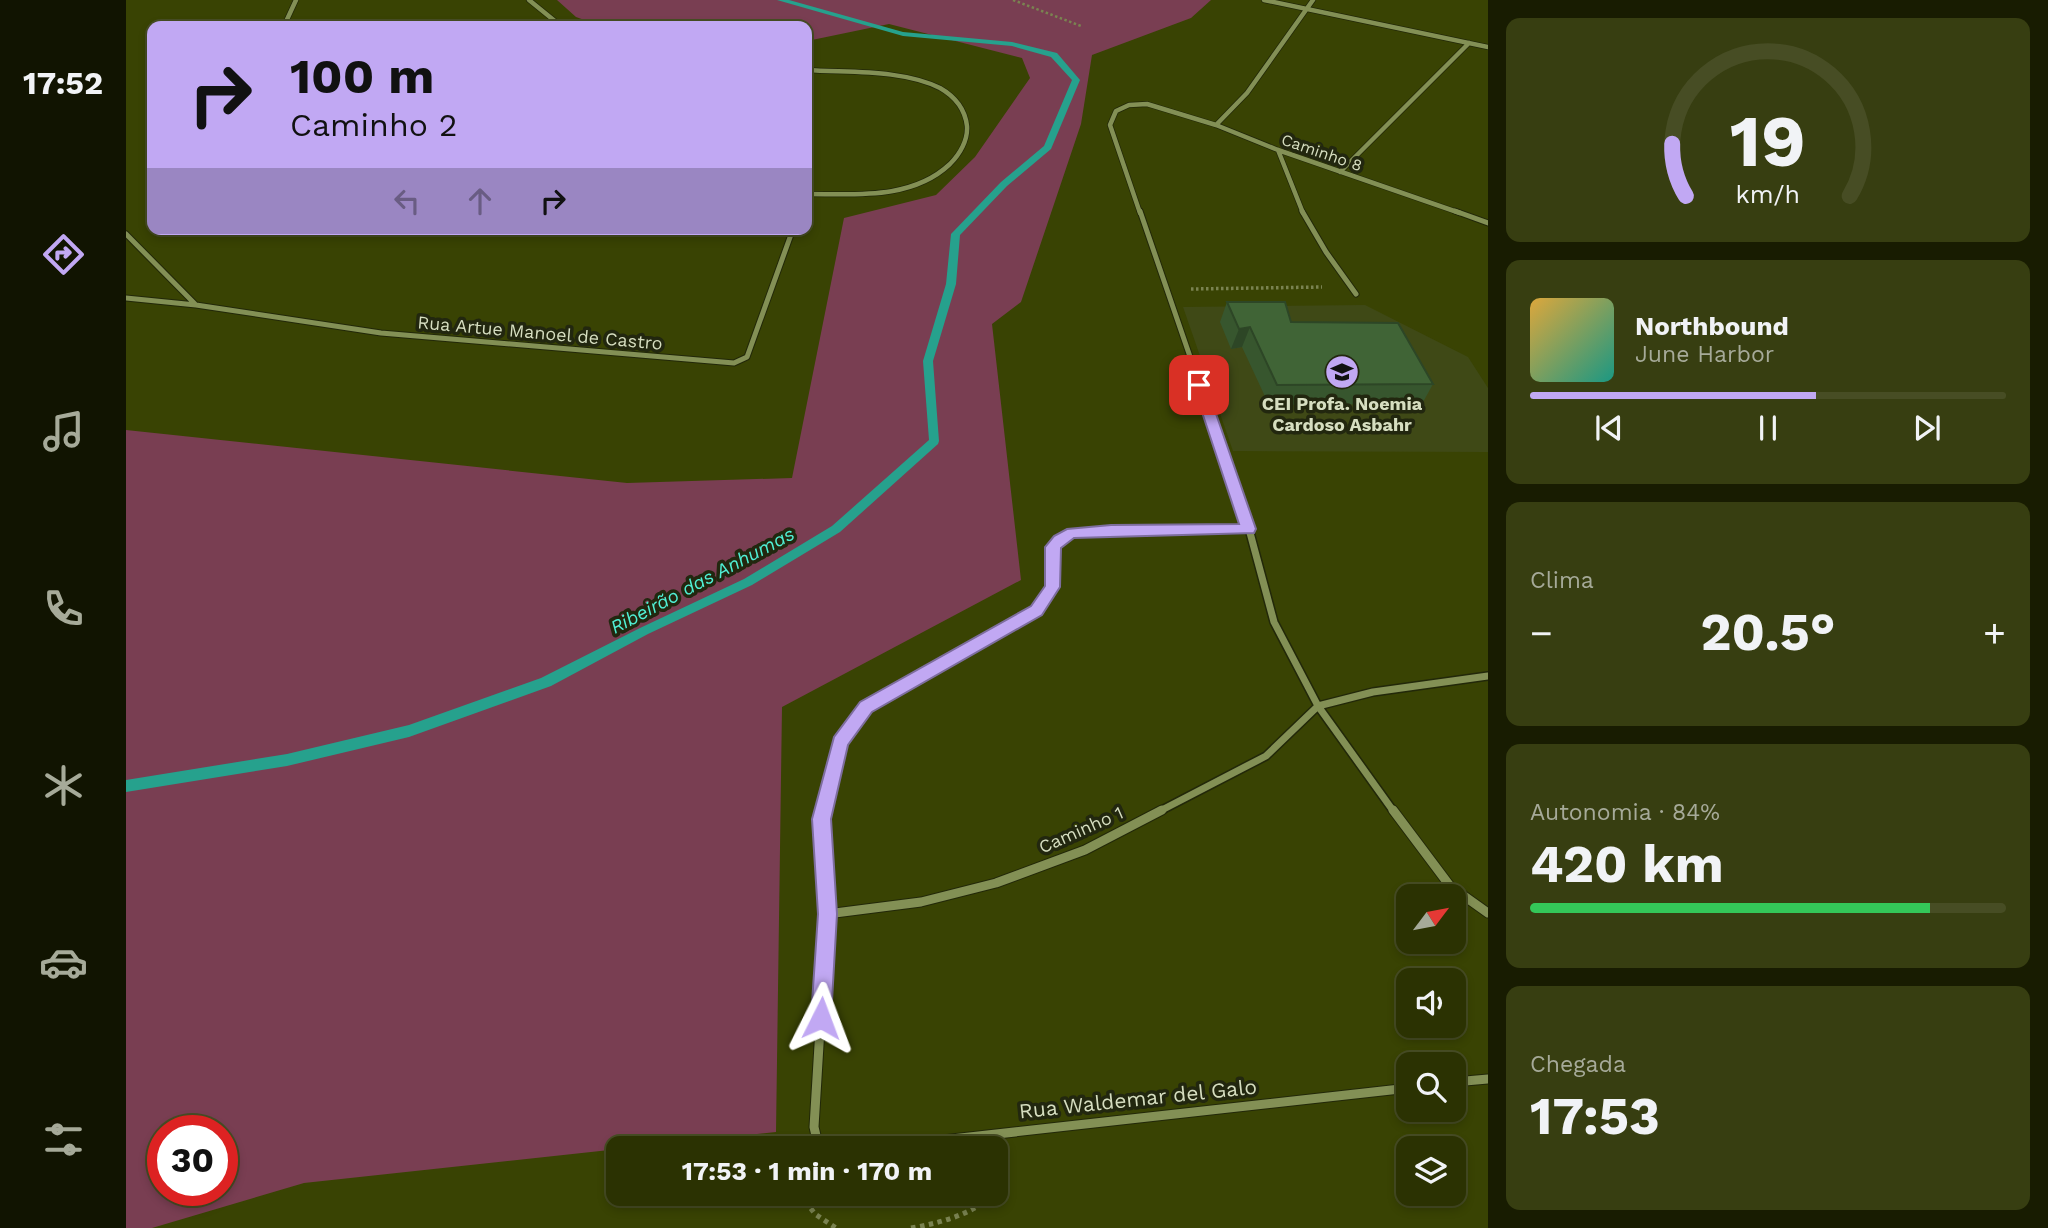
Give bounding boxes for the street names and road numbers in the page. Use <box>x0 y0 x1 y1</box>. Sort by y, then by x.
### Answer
street label: Caminho 8 <box>1279 130 1365 175</box>
street label: Rua Artue Manoel de Castro <box>417 311 663 354</box>
street label: Caminho 1 <box>1035 802 1126 858</box>
street label: Rua Waldemar del Galo <box>1018 1074 1258 1123</box>

